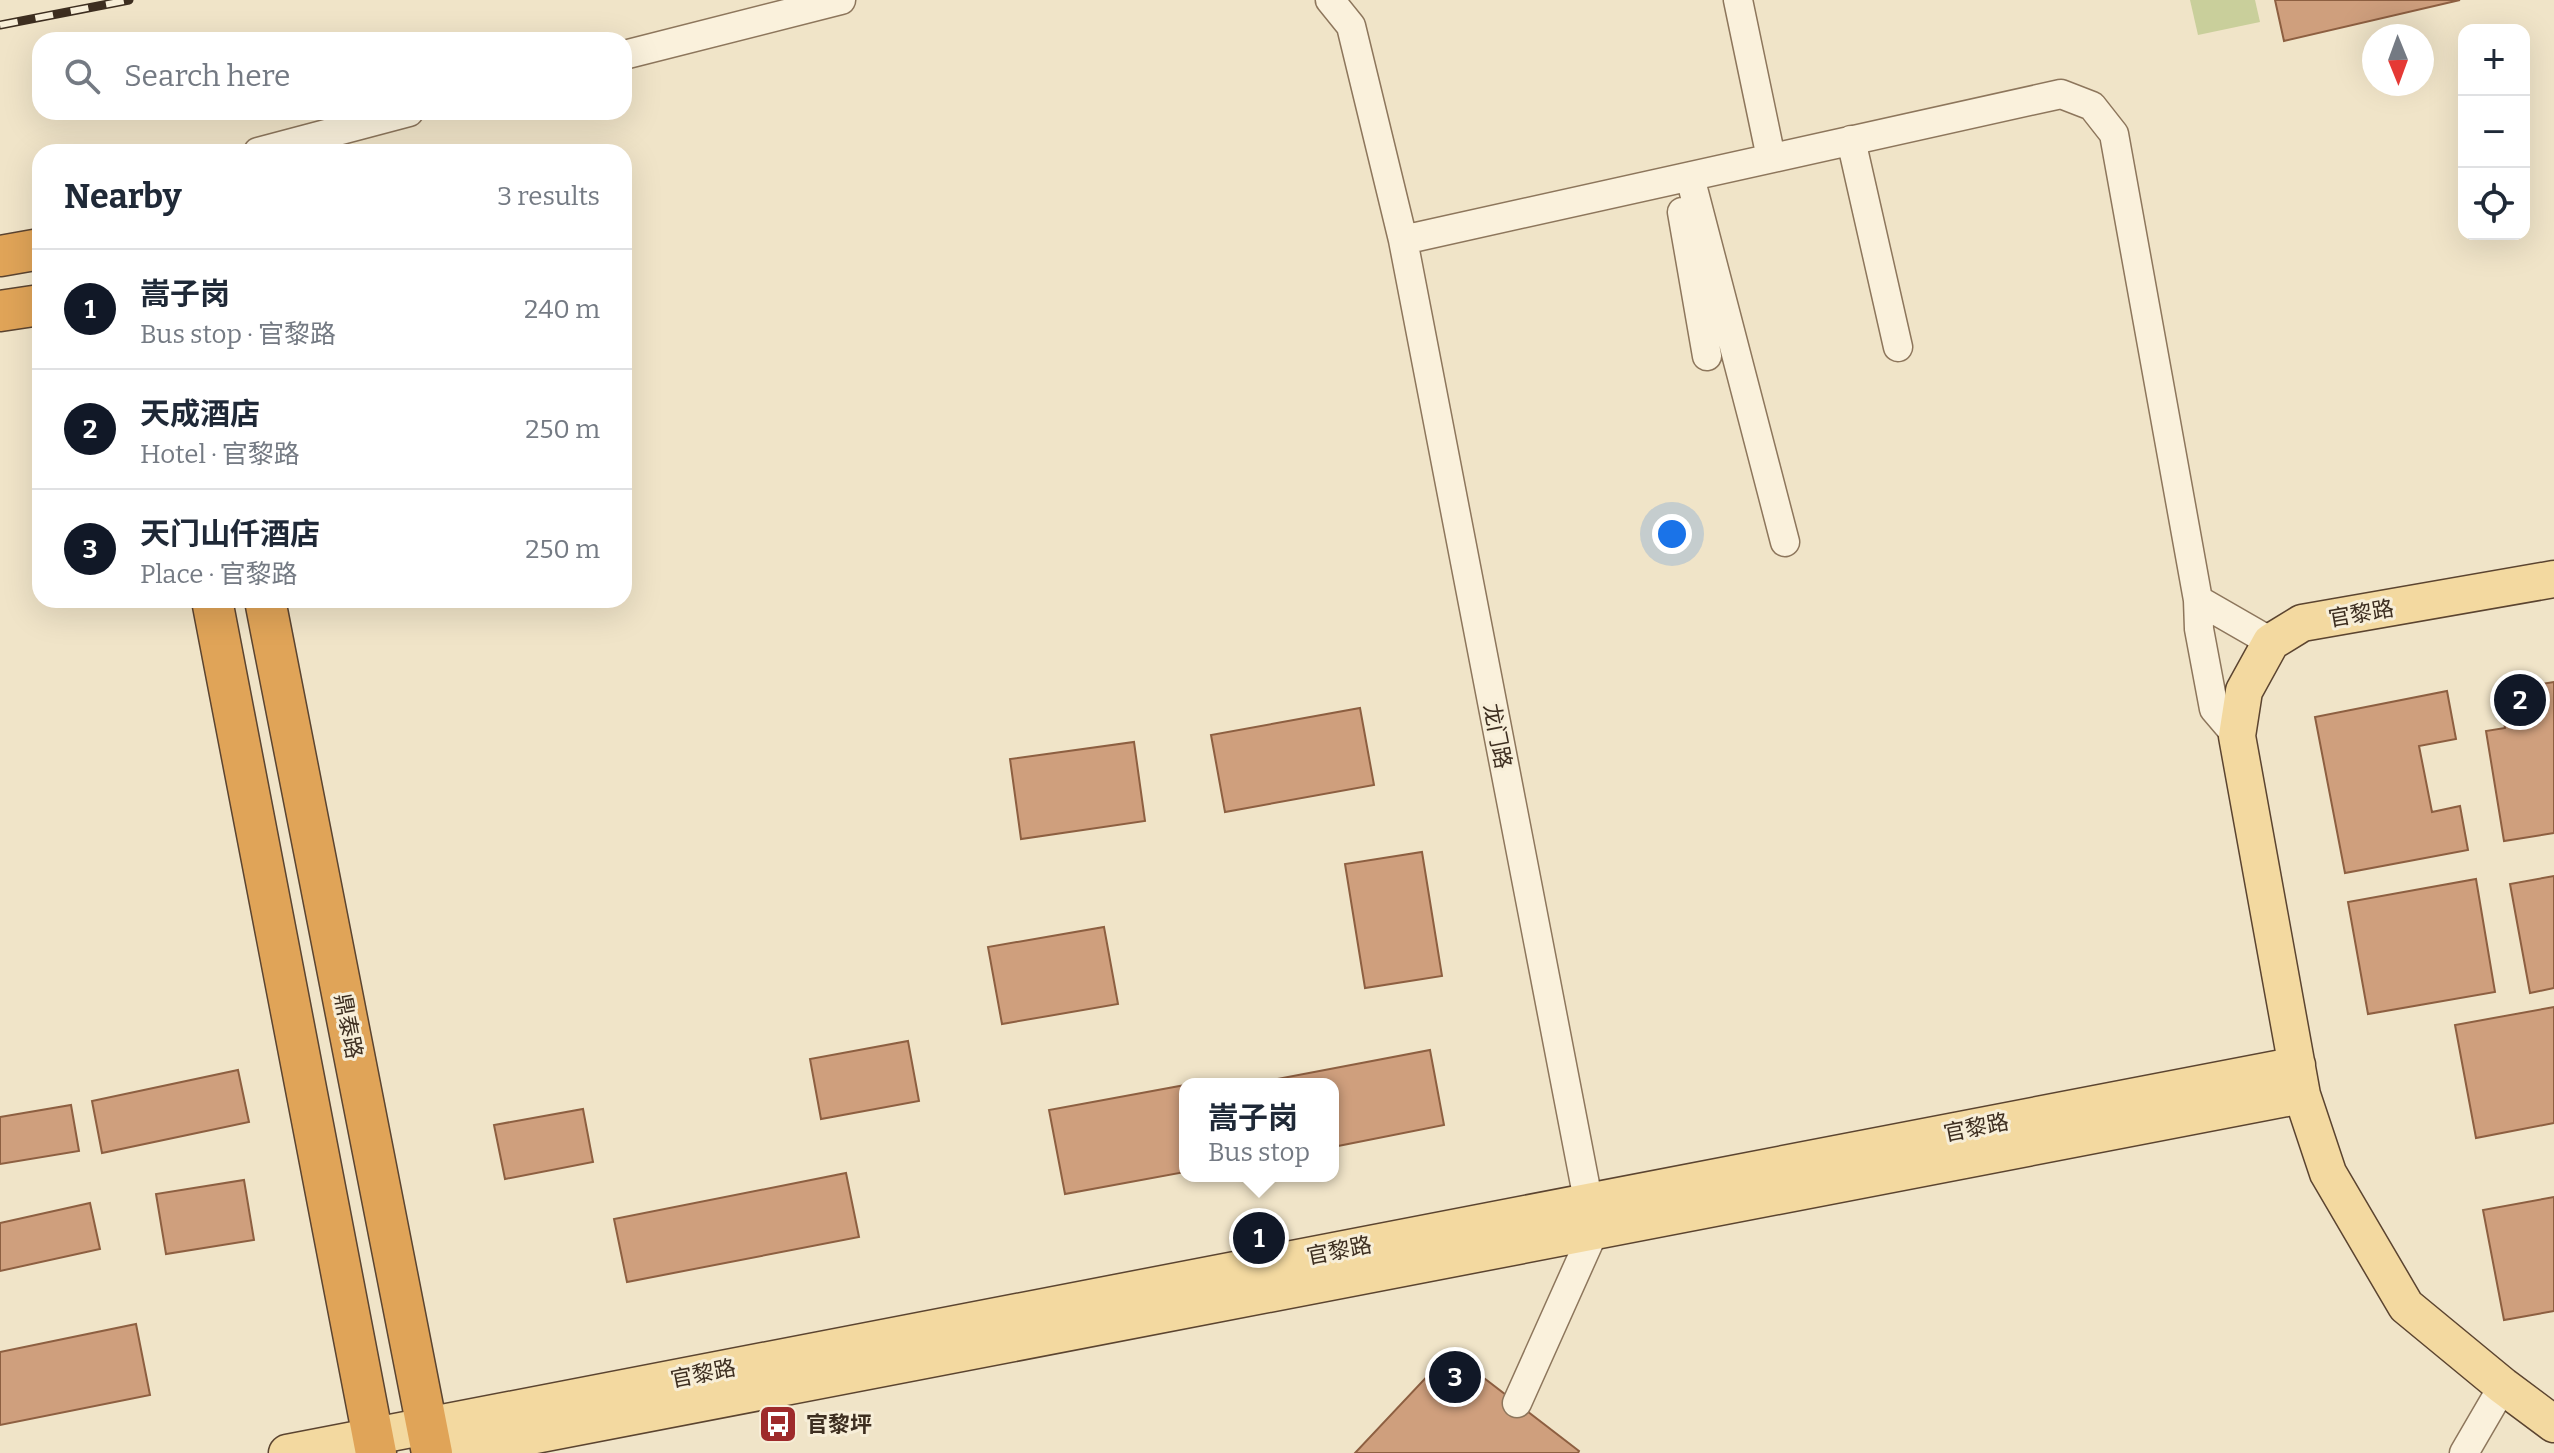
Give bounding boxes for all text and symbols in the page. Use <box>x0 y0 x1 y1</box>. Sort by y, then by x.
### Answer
north arrow <box>2362 24 2434 96</box>
map controls <box>2458 24 2530 240</box>
button: + <box>2458 24 2530 96</box>
search box <box>32 32 632 120</box>
icon: search <box>60 54 104 98</box>
text: Search here <box>124 58 291 94</box>
button: − <box>2458 96 2530 168</box>
button: locate <box>2458 168 2530 240</box>
text: Nearby <box>64 176 182 217</box>
text: 3 results <box>497 181 600 212</box>
text: 嵩子岗 <box>140 276 230 312</box>
text: 1 <box>84 294 96 325</box>
text: 240 m <box>524 294 600 325</box>
text: Bus stop · 官黎路 <box>140 319 336 350</box>
text: 天成酒店 <box>140 396 260 432</box>
text: 2 <box>83 414 97 445</box>
text: 250 m <box>525 414 600 445</box>
text: Hotel · 官黎路 <box>140 439 300 470</box>
your location <box>1652 514 1692 554</box>
text: 天门山仟酒店 <box>140 516 320 552</box>
text: 3 <box>83 534 97 565</box>
text: 250 m <box>525 534 600 565</box>
text: Place · 官黎路 <box>140 559 297 590</box>
street label: 官黎路 <box>2326 594 2396 633</box>
pin: 2 <box>2494 670 2546 730</box>
street label: 龙门路 <box>1478 701 1517 771</box>
street label: 鼎泰路 <box>329 991 368 1061</box>
popup <box>1179 1078 1339 1182</box>
text: 嵩子岗 <box>1208 1100 1298 1136</box>
street label: 官黎路 <box>1941 1108 2011 1147</box>
text: Bus stop <box>1208 1137 1310 1168</box>
pin: 1 <box>1233 1208 1285 1268</box>
street label: 官黎路 <box>1304 1231 1374 1270</box>
pin: 3 <box>1429 1347 1481 1407</box>
street label: 官黎路 <box>668 1354 738 1393</box>
bus stop icon: 官黎坪 <box>757 1403 799 1445</box>
place label: 官黎坪 <box>806 1411 872 1438</box>

